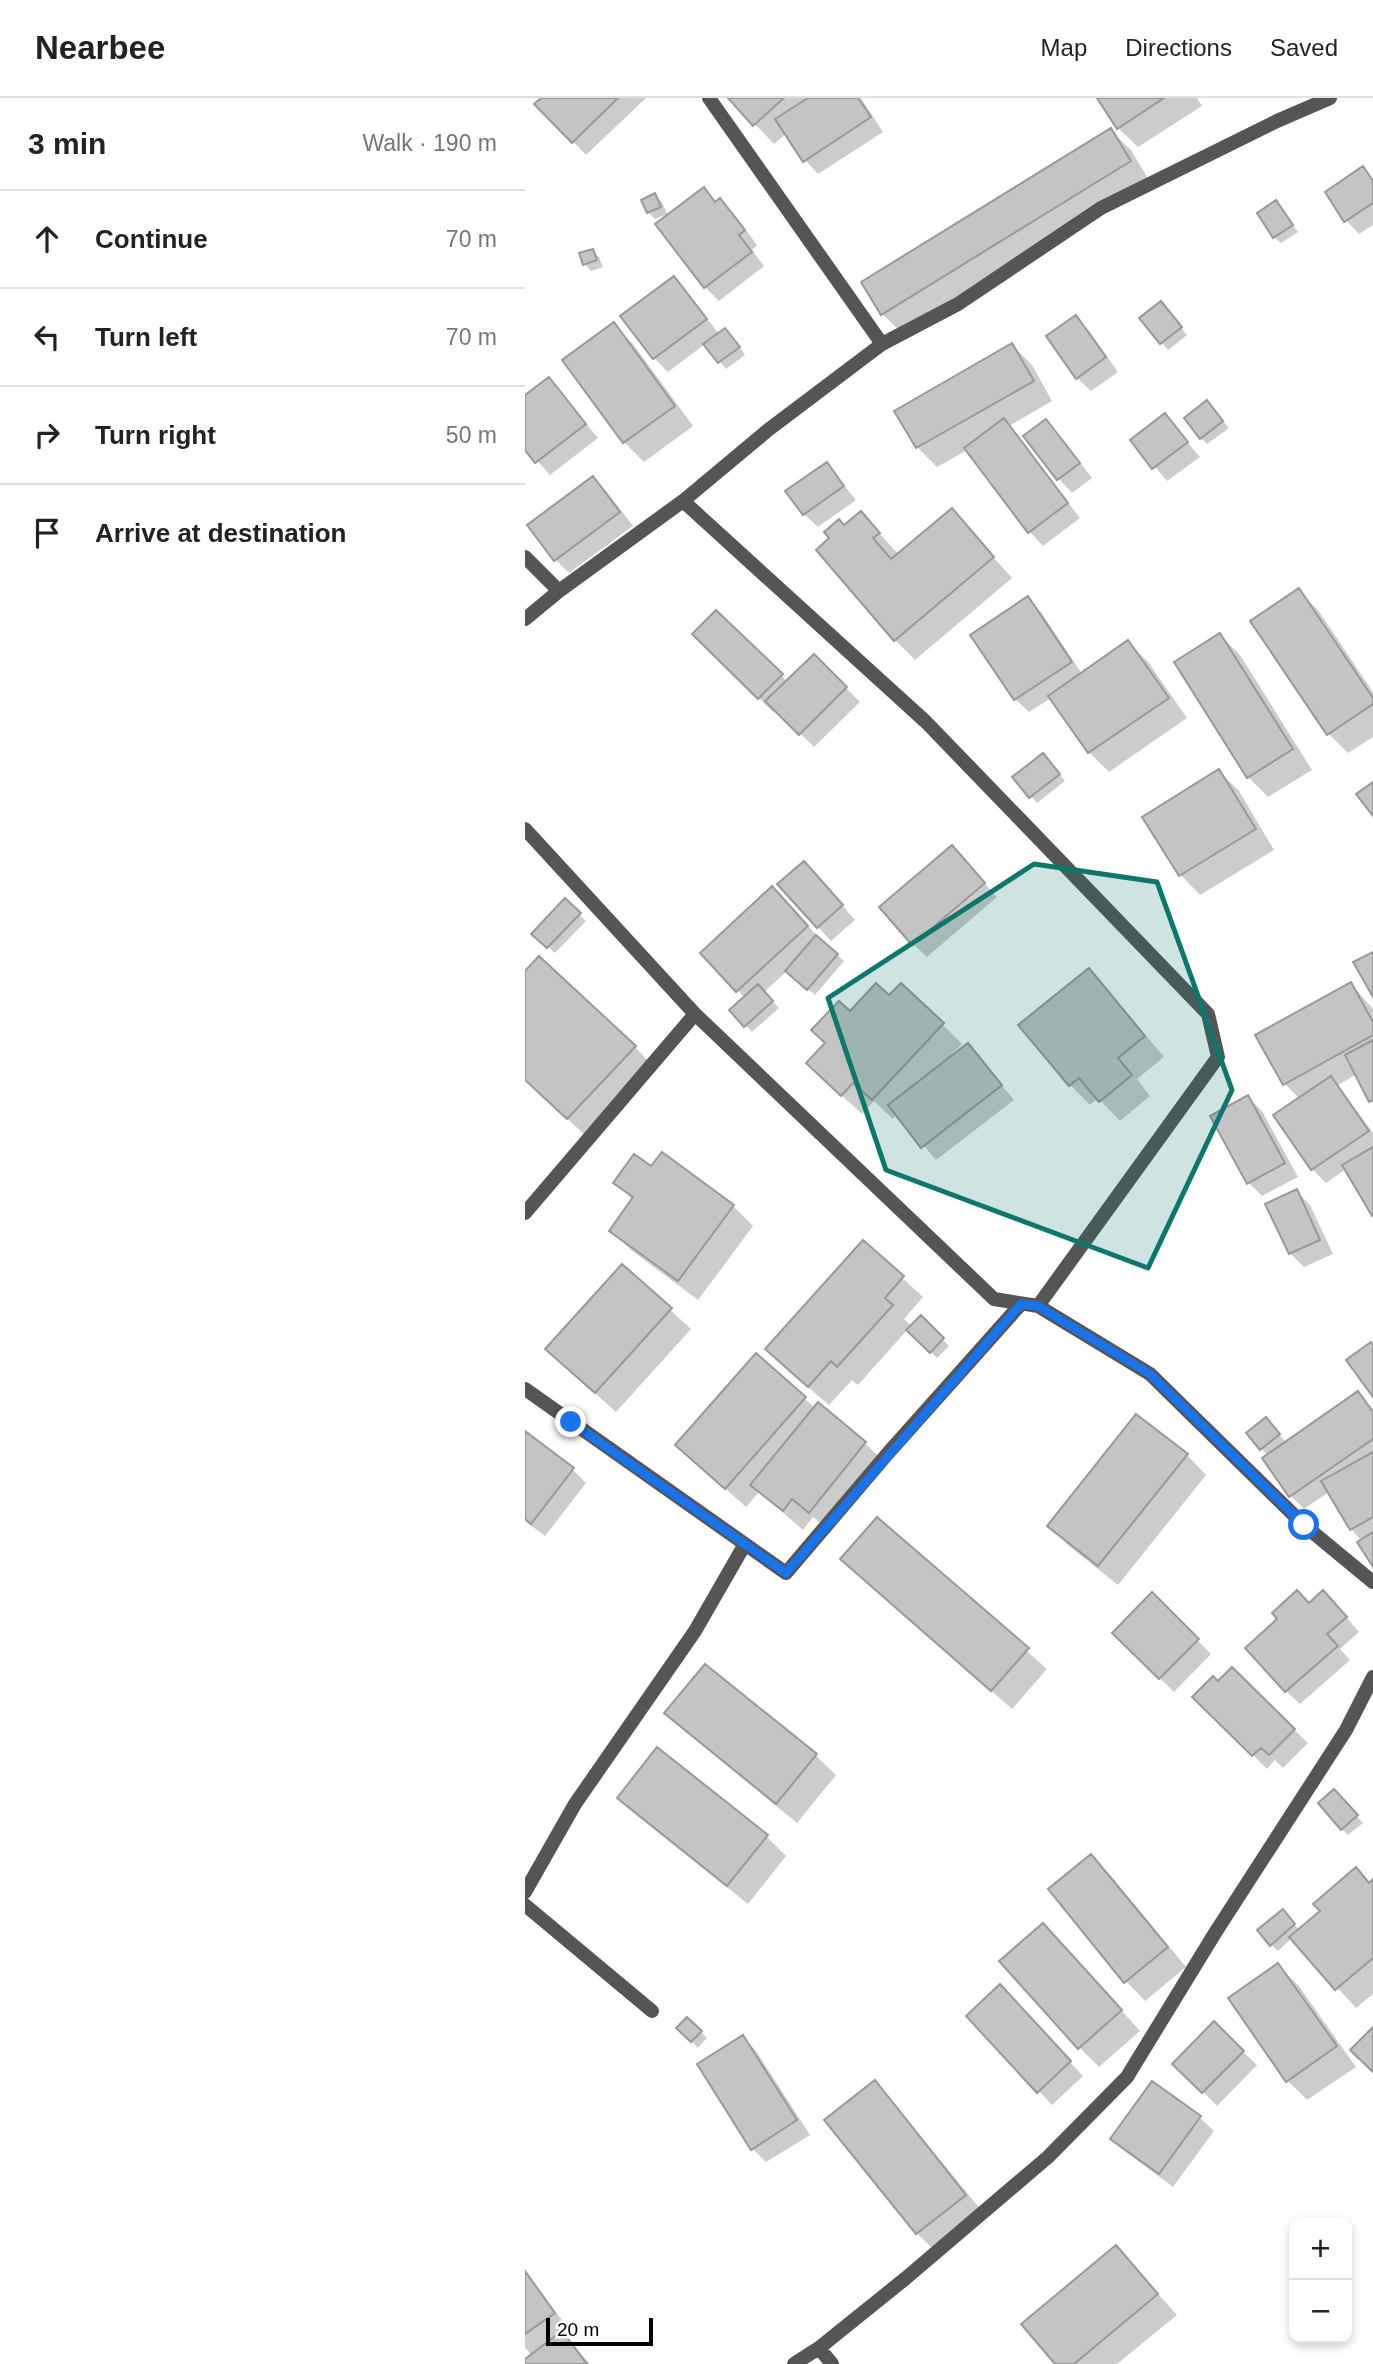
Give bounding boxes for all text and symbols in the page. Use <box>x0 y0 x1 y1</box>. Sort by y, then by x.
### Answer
text: Nearbee <box>35 29 165 66</box>
text: Map <box>1041 34 1087 61</box>
text: Directions <box>1125 34 1232 61</box>
text: Saved <box>1270 34 1338 61</box>
text: 3 min <box>28 127 106 160</box>
text: Walk · 190 m <box>362 130 497 156</box>
icon: ahead <box>28 220 66 258</box>
text: Continue <box>95 224 208 254</box>
text: 70 m <box>446 226 497 252</box>
icon: left <box>28 318 66 356</box>
text: Turn left <box>95 322 197 352</box>
text: 70 m <box>446 324 497 350</box>
icon: right <box>28 416 66 454</box>
text: Turn right <box>95 420 216 450</box>
text: 50 m <box>446 422 497 448</box>
icon: arrive <box>28 514 66 552</box>
text: Arrive at destination <box>95 518 346 548</box>
route end <box>555 1406 586 1437</box>
route start <box>1288 1509 1319 1540</box>
map controls <box>1289 2217 1352 2343</box>
button: + <box>1289 2217 1352 2280</box>
button: − <box>1289 2280 1352 2343</box>
scale bar <box>546 2315 653 2347</box>
text: 20 m <box>557 2319 599 2340</box>

